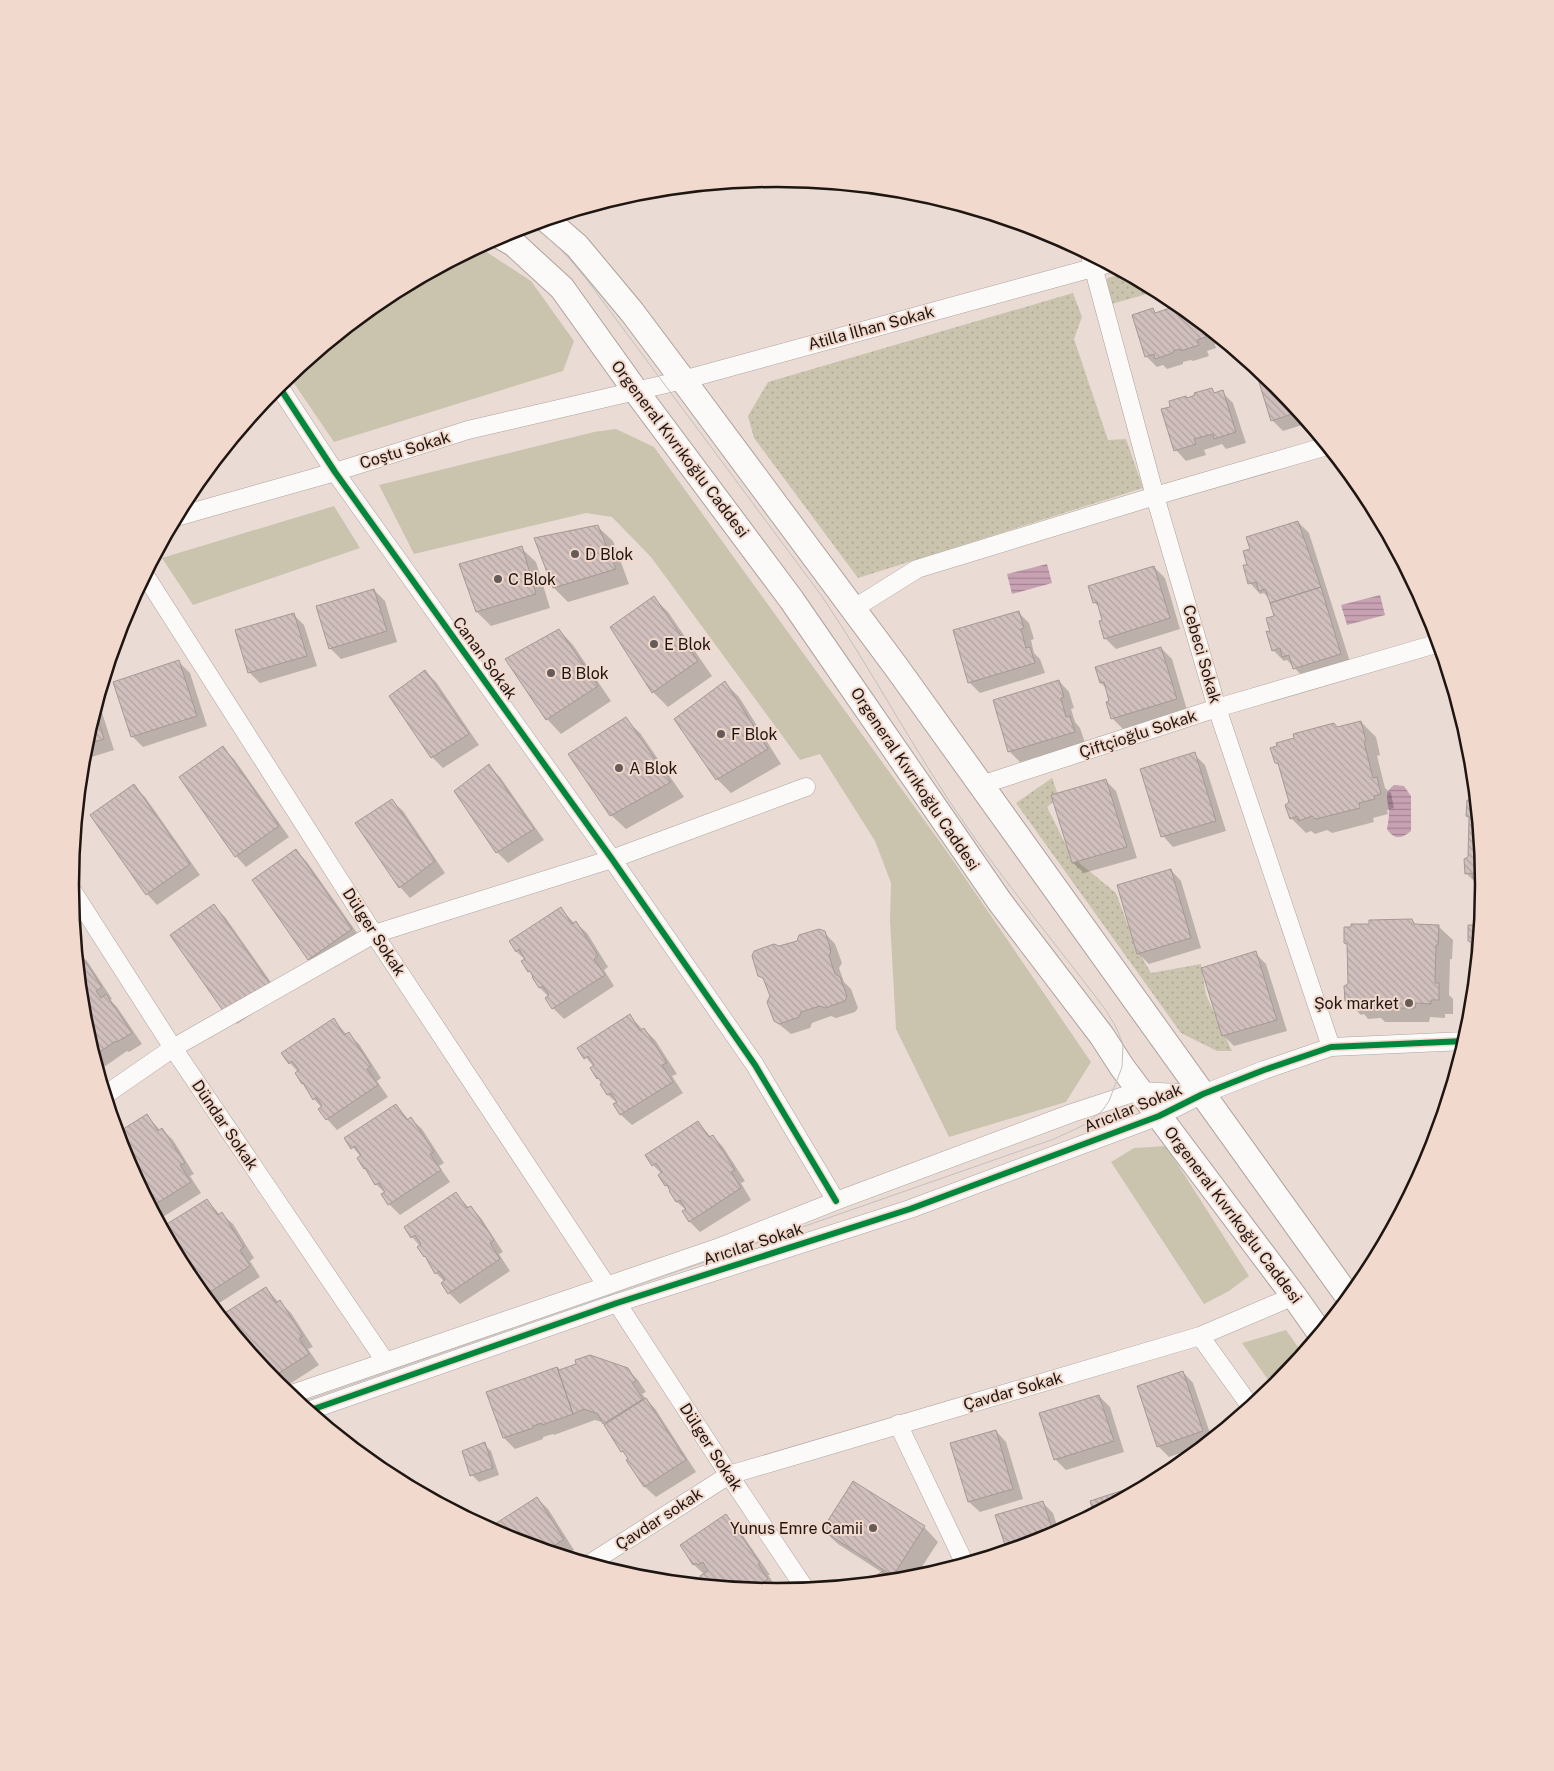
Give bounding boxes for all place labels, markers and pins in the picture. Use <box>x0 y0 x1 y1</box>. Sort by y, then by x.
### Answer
place label: D Blok <box>585 545 633 564</box>
marker: D Blok <box>569 548 581 560</box>
place label: C Blok <box>508 570 556 589</box>
marker: C Blok <box>492 573 504 585</box>
place label: E Blok <box>664 635 711 654</box>
marker: E Blok <box>648 638 660 650</box>
place label: B Blok <box>561 664 609 683</box>
marker: B Blok <box>545 667 557 679</box>
place label: F Blok <box>731 725 778 744</box>
marker: F Blok <box>715 728 727 740</box>
place label: A Blok <box>629 759 677 778</box>
marker: A Blok <box>613 762 625 774</box>
place label: Şok market <box>1314 994 1399 1013</box>
marker: Şok market <box>1403 997 1415 1009</box>
place label: Yunus Emre Camii <box>730 1519 863 1538</box>
marker: Yunus Emre Camii <box>867 1522 879 1534</box>

